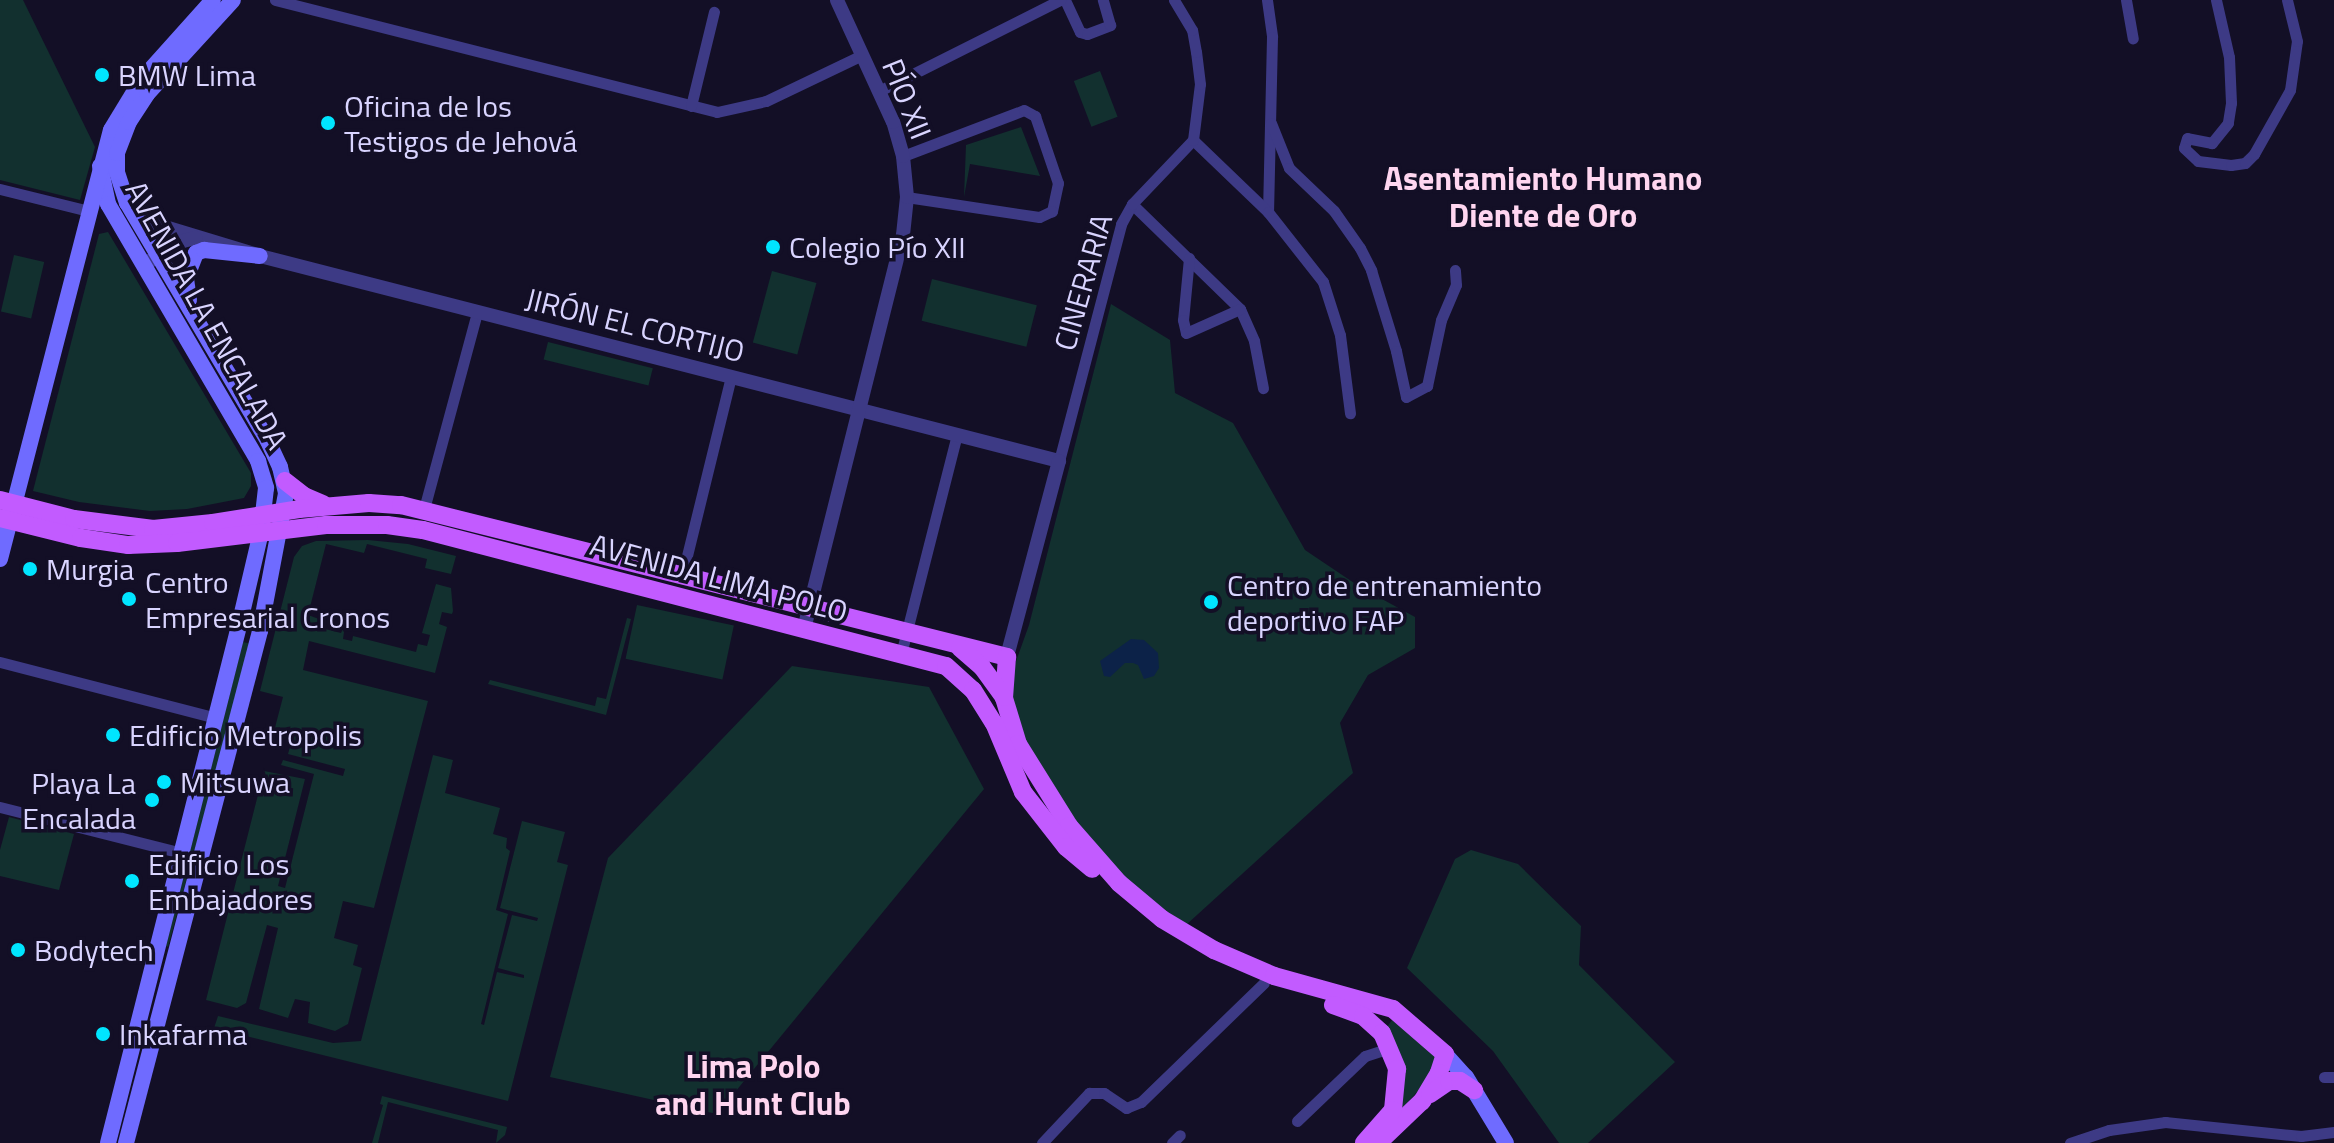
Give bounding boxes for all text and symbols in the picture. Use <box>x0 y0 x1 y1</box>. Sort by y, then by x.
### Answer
street label: PÍO XII <box>875 54 939 144</box>
place label: BMW Lima <box>118 57 256 93</box>
marker: BMW Lima <box>93 66 111 84</box>
place label: Oficina de los Testigos de Jehová <box>344 88 577 158</box>
marker: Oficina de los Testigos de Jehová <box>319 114 337 132</box>
district label: Asentamiento Humano Diente de Oro <box>1384 160 1702 235</box>
street label: AVENIDA LA ENCALADA <box>118 175 296 455</box>
street label: CINERARIA <box>1046 210 1120 354</box>
place label: Colegio Pío XII <box>789 229 966 265</box>
marker: Colegio Pío XII <box>764 238 782 256</box>
street label: JIRÓN EL CORTIJO <box>522 280 748 370</box>
street label: AVENIDA LIMA POLO <box>586 526 852 630</box>
place label: Murgia <box>46 551 134 587</box>
marker: Murgia <box>21 560 39 578</box>
place label: Centro Empresarial Cronos <box>145 564 390 634</box>
place label: Centro de entrenamiento deportivo FAP <box>1227 567 1542 638</box>
marker: Centro Empresarial Cronos <box>120 590 138 608</box>
marker: Centro de entrenamiento deportivo FAP <box>1202 593 1220 611</box>
place label: Edificio Metropolis <box>129 717 362 753</box>
marker: Edificio Metropolis <box>104 726 122 744</box>
place label: Mitsuwa <box>180 764 290 800</box>
place label: Playa La Encalada <box>22 765 136 836</box>
marker: Mitsuwa <box>155 773 173 791</box>
marker: Playa La Encalada <box>143 791 161 809</box>
place label: Edificio Los Embajadores <box>148 846 313 916</box>
marker: Edificio Los Embajadores <box>123 872 141 890</box>
place label: Bodytech <box>34 932 154 968</box>
marker: Bodytech <box>9 941 27 959</box>
place label: Inkafarma <box>119 1016 247 1052</box>
marker: Inkafarma <box>94 1025 112 1043</box>
district label: Lima Polo and Hunt Club <box>655 1048 851 1123</box>

